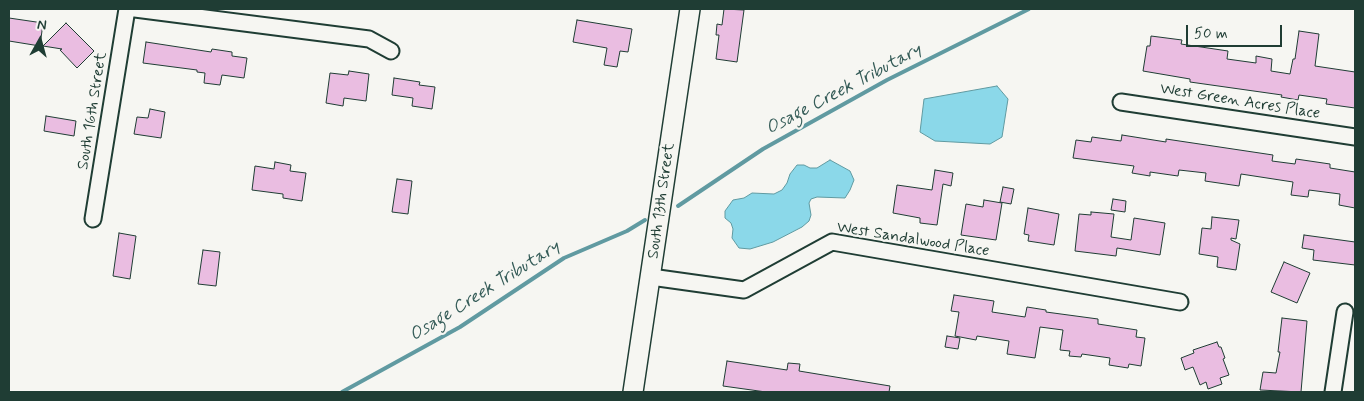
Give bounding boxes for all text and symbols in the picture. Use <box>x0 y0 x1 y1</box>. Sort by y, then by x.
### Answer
north arrow <box>15 15 65 65</box>
scale bar <box>1189 15 1285 47</box>
text: N <box>36 16 48 35</box>
text: 50 m <box>1194 24 1228 44</box>
water label: Osage Creek Tributary <box>763 40 925 140</box>
street label: South 16th Street <box>74 51 112 171</box>
street label: West Green Acres Place <box>1159 80 1321 124</box>
street label: South 13th Street <box>644 142 680 260</box>
street label: West Sandalwood Place <box>835 218 991 262</box>
water label: Osage Creek Tributary <box>406 237 564 347</box>

